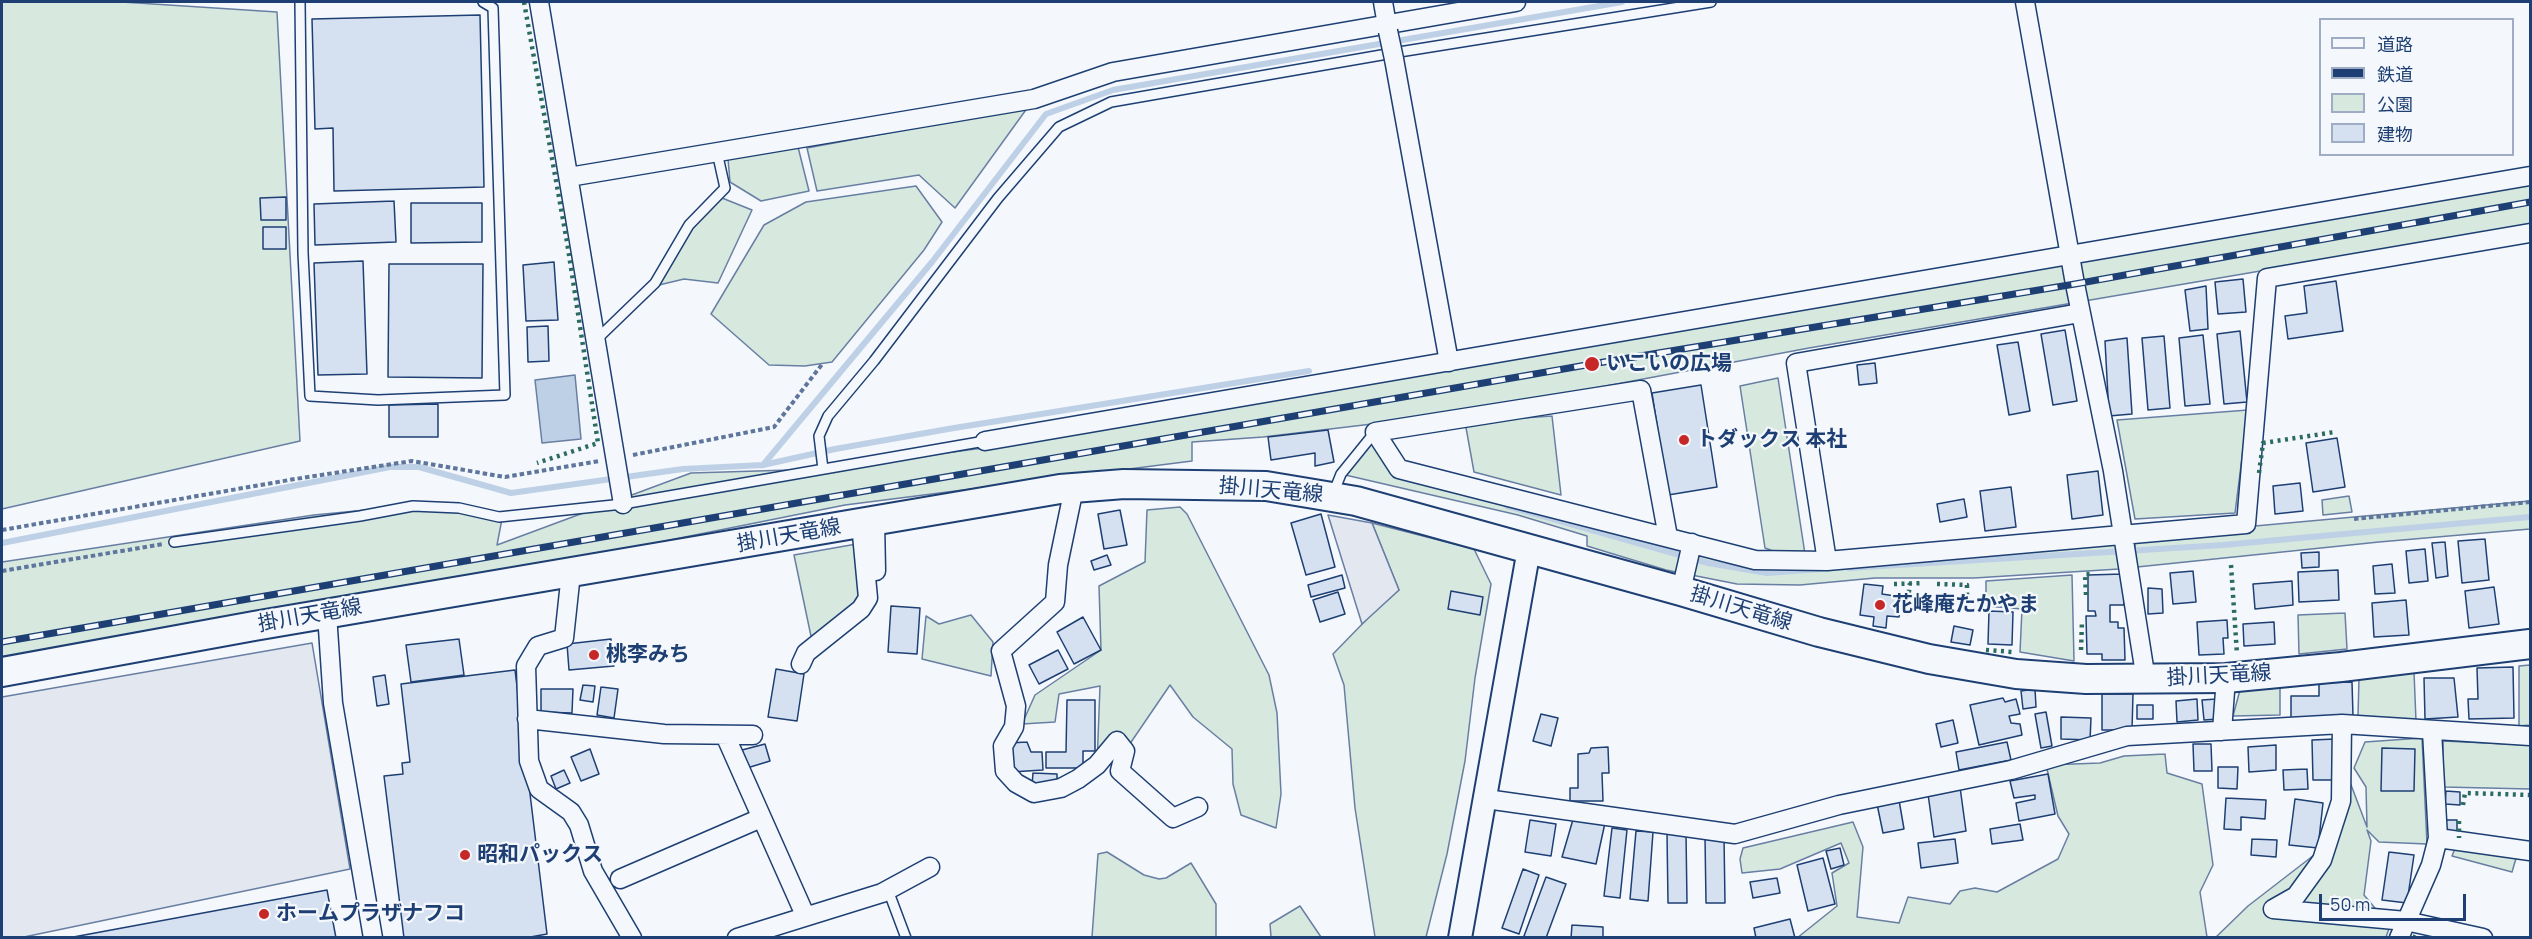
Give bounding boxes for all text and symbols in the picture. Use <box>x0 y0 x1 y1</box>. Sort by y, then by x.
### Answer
legend <box>2319 18 2514 156</box>
text: 道路 <box>2377 32 2413 56</box>
text: 鉄道 <box>2377 62 2413 86</box>
text: 公園 <box>2377 92 2413 116</box>
text: 建物 <box>2377 122 2413 146</box>
place label: いこいの広場 <box>1606 351 1732 377</box>
marker: いこいの広場 <box>1583 355 1601 373</box>
place label: トダックス 本社 <box>1696 427 1847 453</box>
marker: トダックス 本社 <box>1677 433 1691 447</box>
street label: 掛川天竜線 <box>1218 474 1324 508</box>
street label: 掛川天竜線 <box>735 514 843 558</box>
street label: 掛川天竜線 <box>1687 582 1795 636</box>
place label: 花峰庵たかやま <box>1892 592 2039 618</box>
street label: 掛川天竜線 <box>256 594 364 638</box>
marker: 花峰庵たかやま <box>1873 598 1887 612</box>
place label: 桃李みち <box>606 642 690 668</box>
marker: 桃李みち <box>587 648 601 662</box>
street label: 掛川天竜線 <box>2166 661 2272 691</box>
place label: 昭和パックス <box>477 842 603 868</box>
marker: 昭和パックス <box>458 848 472 862</box>
scale bar <box>2322 882 2469 920</box>
text: 50 m <box>2330 892 2370 916</box>
place label: ホームプラザナフコ <box>276 901 465 927</box>
marker: ホームプラザナフコ <box>257 907 271 921</box>

